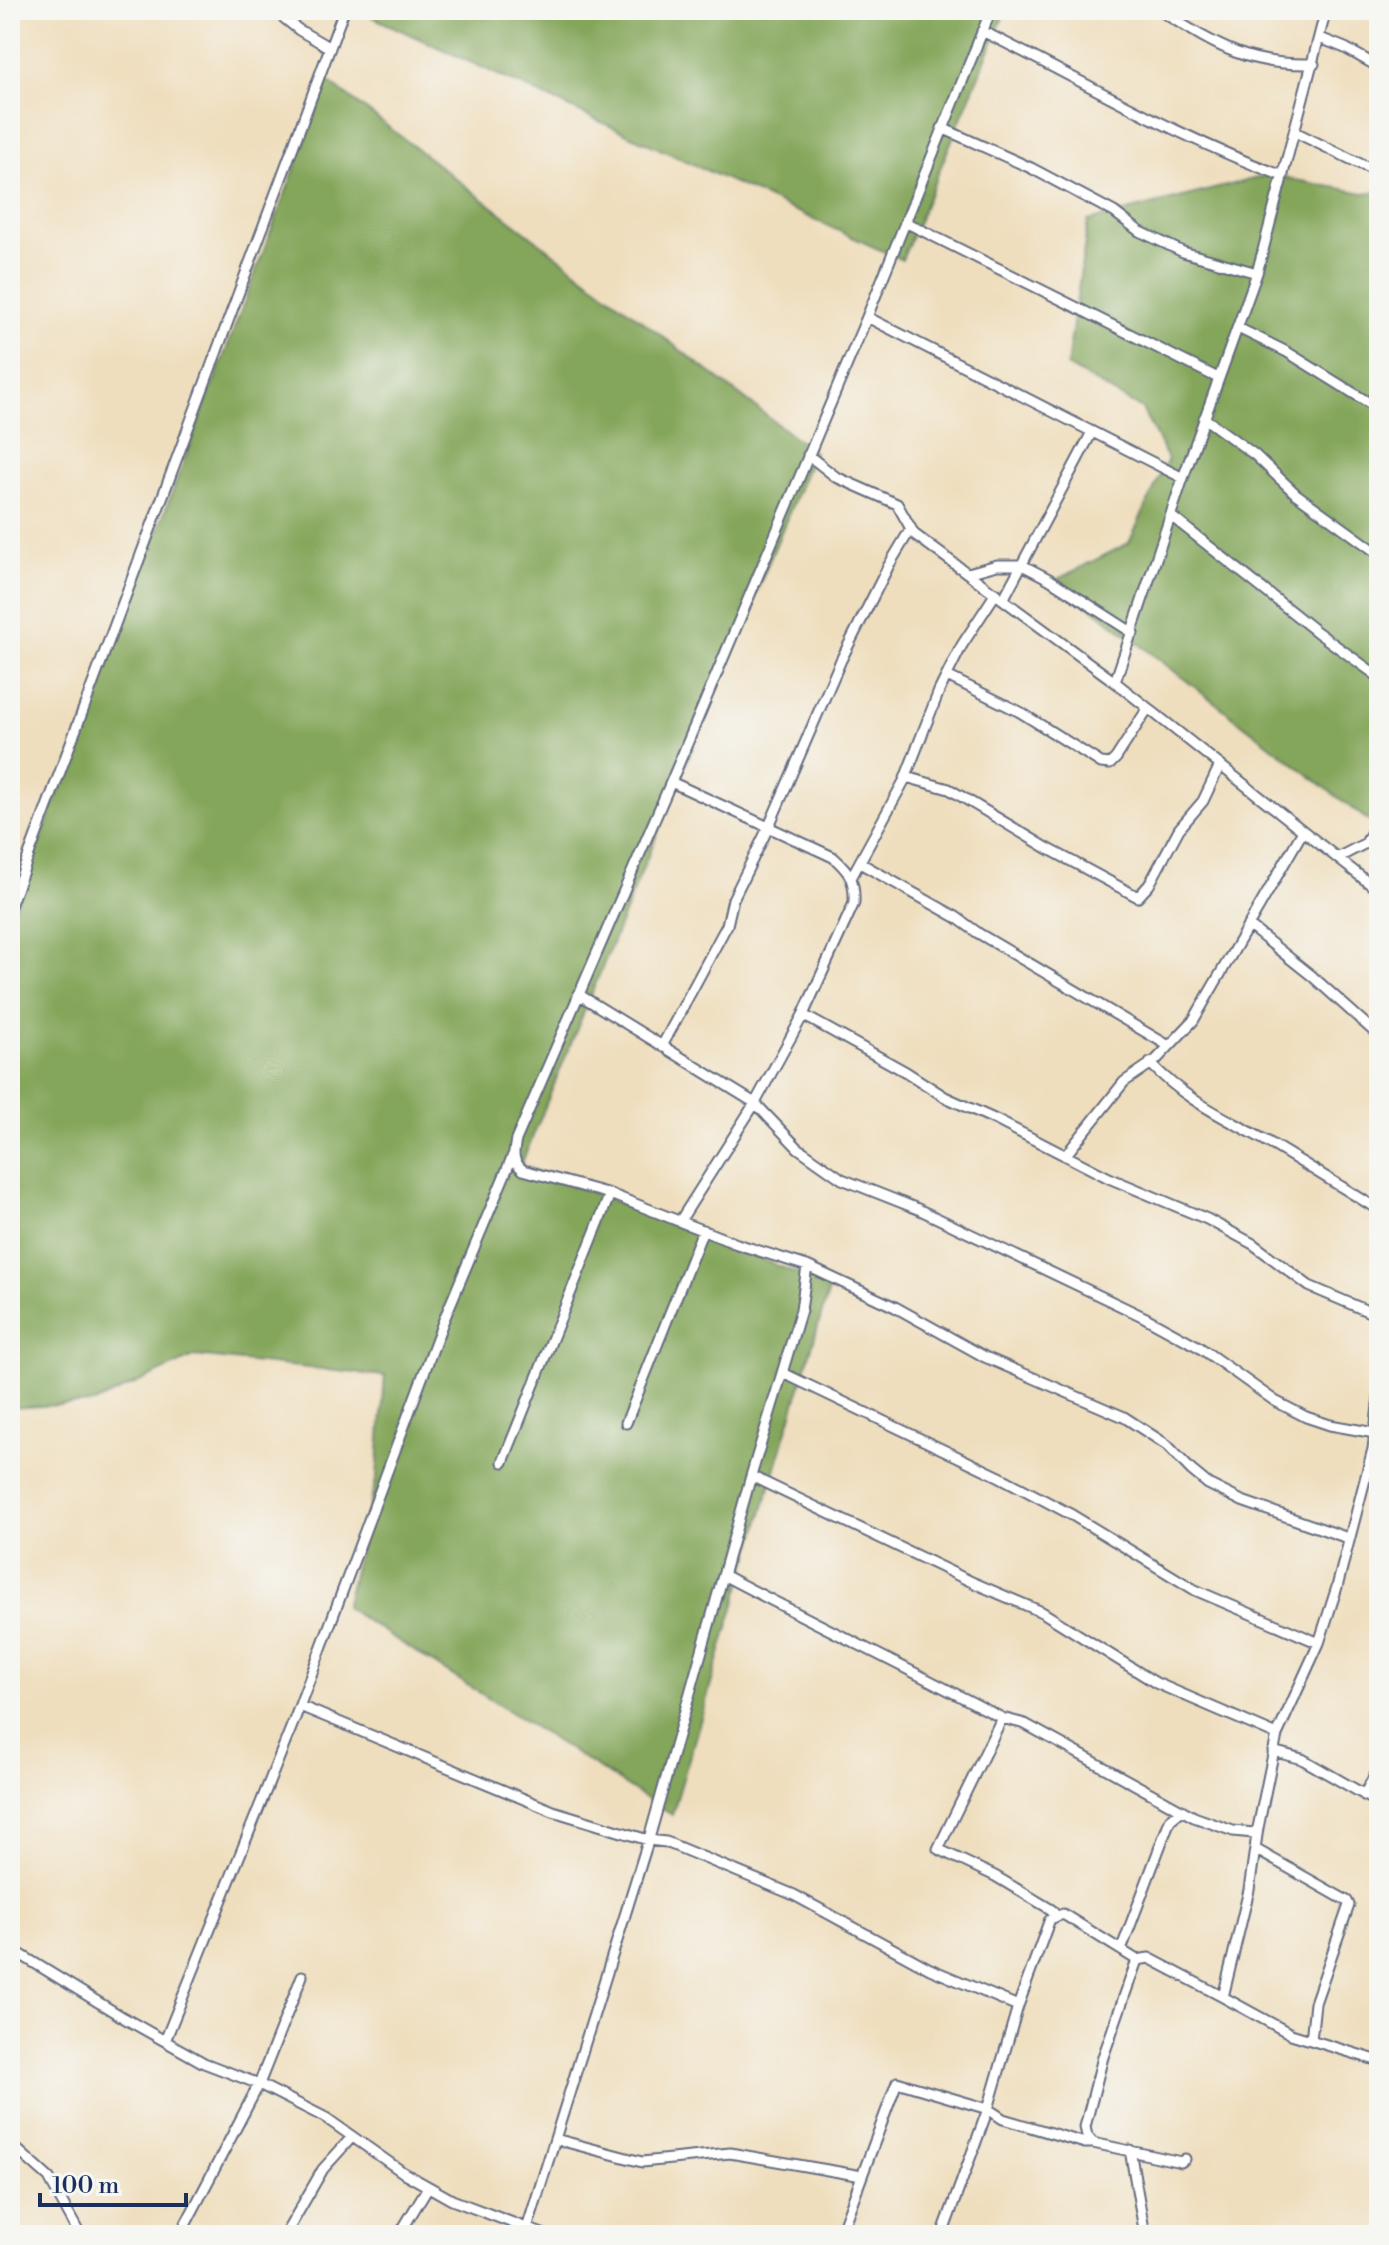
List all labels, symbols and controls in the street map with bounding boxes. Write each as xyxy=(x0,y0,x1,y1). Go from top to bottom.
scale bar xyxy=(40,2157,186,2207)
text: 100 m xyxy=(52,2171,119,2201)

